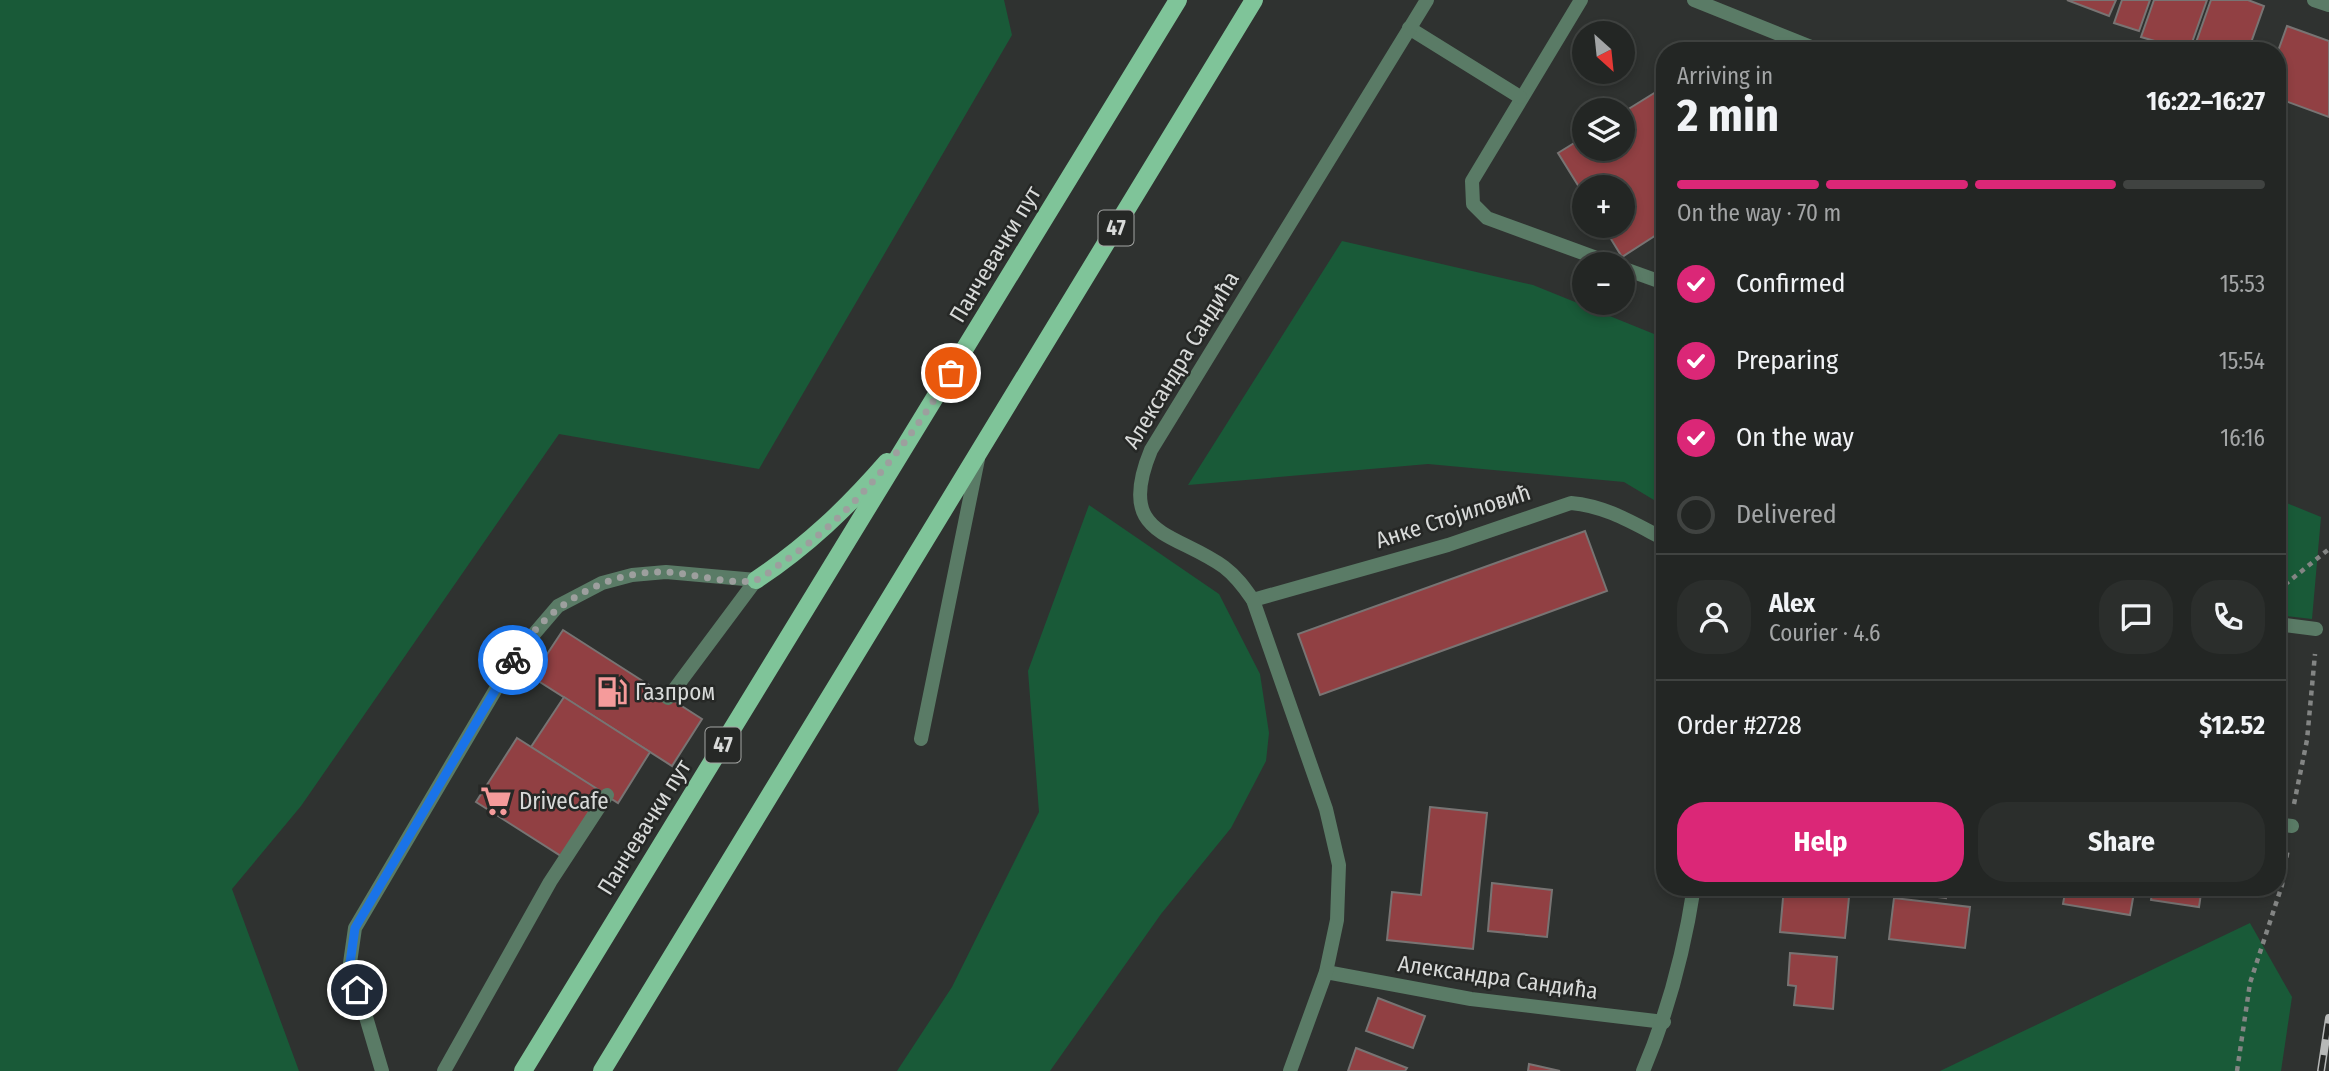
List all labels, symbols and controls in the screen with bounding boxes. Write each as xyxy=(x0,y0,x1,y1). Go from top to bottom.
north arrow xyxy=(1572,21,1634,84)
map controls xyxy=(1572,21,1635,315)
text: Arriving in xyxy=(1677,62,1773,90)
text: 16:22–16:27 xyxy=(2146,86,2265,117)
text: 2 min xyxy=(1677,88,1779,143)
button: layers xyxy=(1572,98,1635,161)
button: + xyxy=(1572,175,1635,238)
street label: Панчевачки пут xyxy=(943,180,1047,327)
text: On the way · 70 m xyxy=(1677,199,1841,227)
road number: 47 xyxy=(1098,210,1134,246)
button: − xyxy=(1572,252,1635,315)
icon: check xyxy=(1677,265,1715,303)
street label: Александра Сандића xyxy=(1117,266,1245,454)
text: Confirmed xyxy=(1736,268,1846,299)
text: 15:53 xyxy=(2220,270,2265,298)
icon: check xyxy=(1677,342,1715,380)
pin xyxy=(921,343,981,403)
text: Preparing xyxy=(1736,345,1838,376)
text: 15:54 xyxy=(2219,347,2265,375)
icon: bag xyxy=(932,354,970,392)
icon: check xyxy=(1677,419,1715,457)
text: On the way xyxy=(1736,422,1854,453)
text: 16:16 xyxy=(2220,424,2265,452)
street label: Анке Стојиловић xyxy=(1372,478,1534,554)
text: Delivered xyxy=(1736,499,1837,530)
button: person xyxy=(1677,580,1751,654)
button: chat xyxy=(2099,580,2173,654)
button: phone xyxy=(2191,580,2265,654)
text: Alex xyxy=(1769,588,1815,619)
text: Courier · 4.6 xyxy=(1769,619,1880,647)
courier xyxy=(478,625,548,695)
icon: bike xyxy=(494,641,532,679)
fuel station icon: Газпром xyxy=(595,675,629,709)
place label: Газпром xyxy=(635,678,715,706)
text: Order #2728 xyxy=(1677,710,1802,741)
text: $12.52 xyxy=(2199,710,2265,741)
road number: 47 xyxy=(706,728,740,762)
street label: Панчевачки пут xyxy=(591,754,697,900)
supermarket icon: DriveCafe xyxy=(479,784,513,818)
place label: DriveCafe xyxy=(519,787,609,815)
button: Help xyxy=(1677,802,1964,882)
button: Share xyxy=(1978,802,2265,882)
street label: Александра Сандића xyxy=(1396,949,1600,1005)
pin xyxy=(327,960,387,1020)
icon: home xyxy=(338,971,376,1009)

